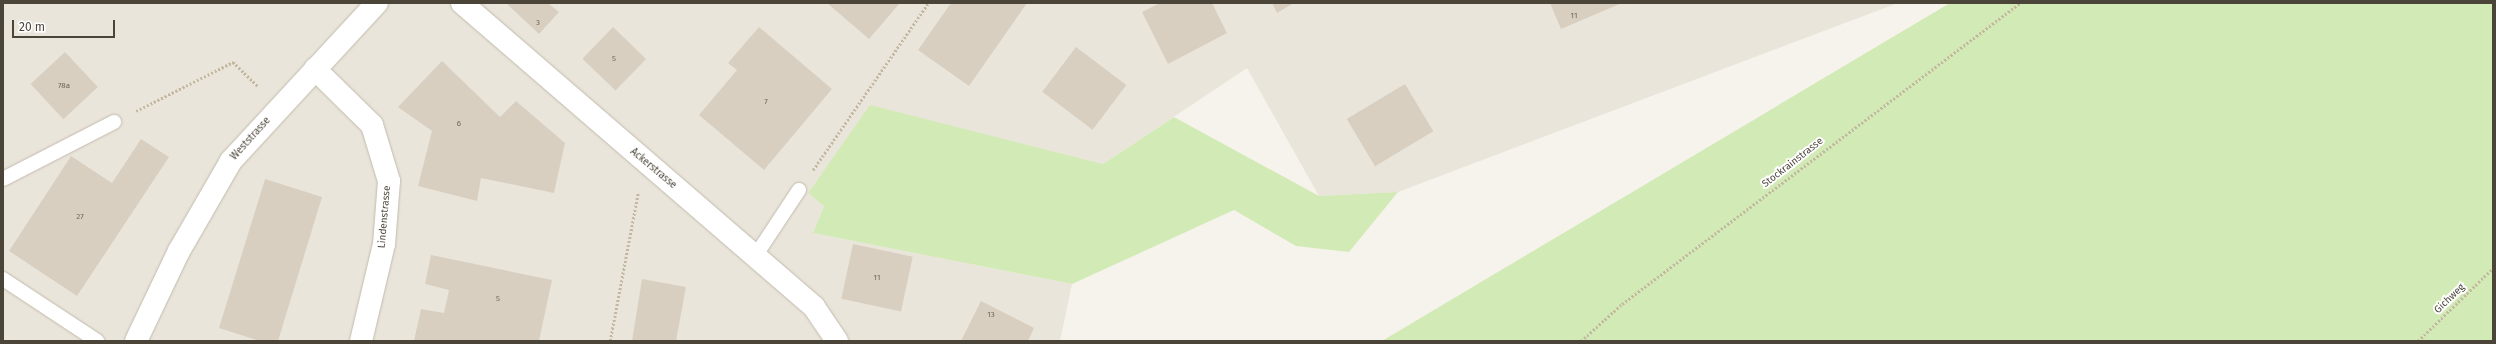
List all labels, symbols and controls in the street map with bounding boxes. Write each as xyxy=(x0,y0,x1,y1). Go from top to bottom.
house number: 11 xyxy=(1571,11,1577,21)
scale bar xyxy=(14,12,117,38)
house number: 3 xyxy=(536,18,540,28)
text: 20 m xyxy=(19,20,45,34)
house number: 5 xyxy=(612,54,616,64)
house number: 78a xyxy=(58,81,70,91)
house number: 7 xyxy=(764,97,768,107)
street label: Weststrasse xyxy=(229,115,273,163)
house number: 6 xyxy=(457,119,461,129)
street label: Stockrainstrasse xyxy=(1760,135,1826,191)
street label: Ackerstrasse xyxy=(627,146,679,192)
street label: Lindenstrasse xyxy=(376,185,394,249)
house number: 27 xyxy=(76,212,84,222)
house number: 11 xyxy=(874,273,880,283)
street label: Gichweg xyxy=(2432,282,2468,316)
house number: 5 xyxy=(496,294,500,304)
house number: 13 xyxy=(987,310,995,320)

